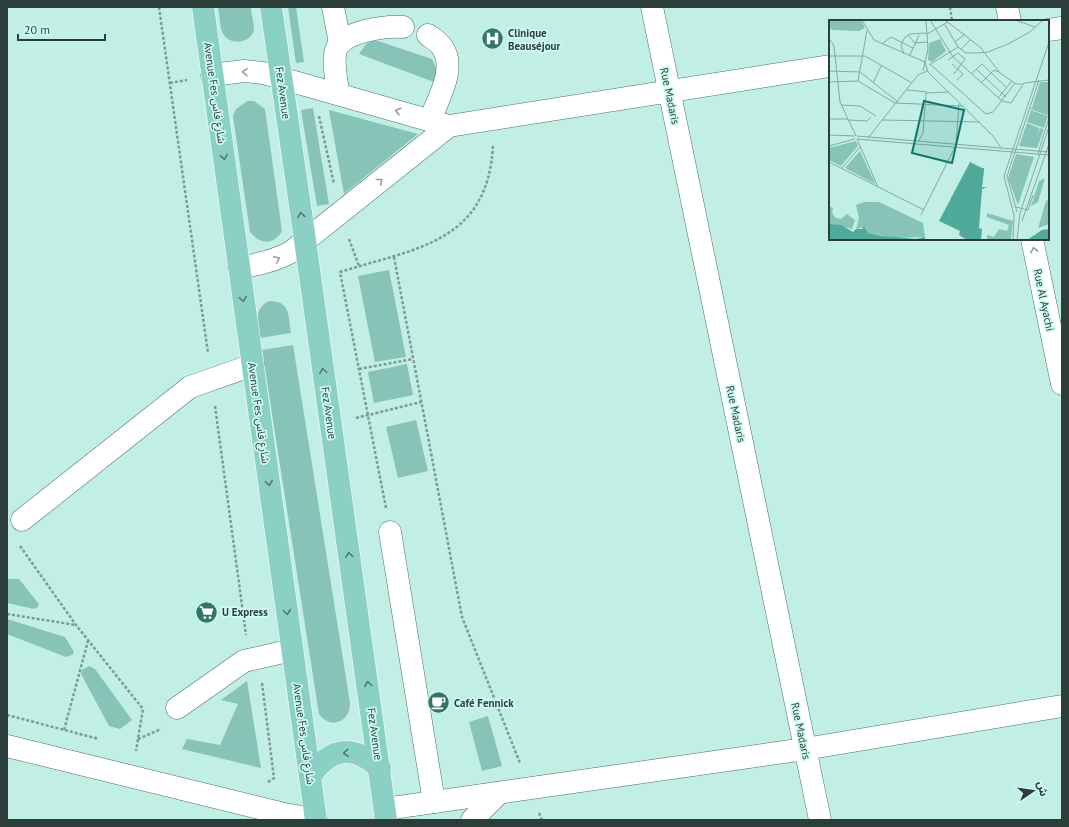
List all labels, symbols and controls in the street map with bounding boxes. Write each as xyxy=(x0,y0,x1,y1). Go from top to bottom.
scale bar xyxy=(18,16,105,42)
inset map xyxy=(829,20,1049,240)
text: 20 m xyxy=(24,22,50,37)
hospital icon: Clinique Beauséjour xyxy=(479,26,505,52)
place label: Clinique Beauséjour xyxy=(508,26,560,53)
street label: Avenue Fes شارع فاس xyxy=(200,42,229,145)
street label: Fez Avenue xyxy=(272,66,294,120)
street label: Rue Madaris xyxy=(657,66,683,126)
one-way arrow xyxy=(242,68,248,76)
one-way arrow xyxy=(395,107,402,116)
one-way arrow xyxy=(219,153,228,160)
one-way arrow xyxy=(376,178,383,185)
one-way arrow xyxy=(297,212,306,218)
one-way arrow xyxy=(1030,247,1038,253)
one-way arrow xyxy=(272,256,280,264)
street label: Rue Al Ayachi xyxy=(1031,268,1057,332)
one-way arrow xyxy=(239,296,248,302)
street label: Avenue Fes شارع فاس xyxy=(244,362,273,465)
one-way arrow xyxy=(319,368,328,374)
street label: Rue Madaris xyxy=(723,384,749,444)
street label: Fez Avenue xyxy=(318,386,340,440)
one-way arrow xyxy=(264,480,273,486)
one-way arrow xyxy=(345,552,354,559)
supermarket icon: U Express xyxy=(194,599,220,625)
place label: U Express xyxy=(222,605,268,619)
one-way arrow xyxy=(282,609,291,615)
one-way arrow xyxy=(364,681,373,687)
street label: Avenue Fes شارع فاس xyxy=(289,683,318,786)
cafe icon: Café Fennick xyxy=(425,690,451,716)
place label: Café Fennick xyxy=(454,696,514,710)
street label: Rue Madaris xyxy=(788,701,814,761)
street label: Fez Avenue xyxy=(364,707,386,761)
one-way arrow xyxy=(343,749,349,758)
north arrow xyxy=(1013,771,1053,811)
text: ش xyxy=(1034,780,1051,798)

